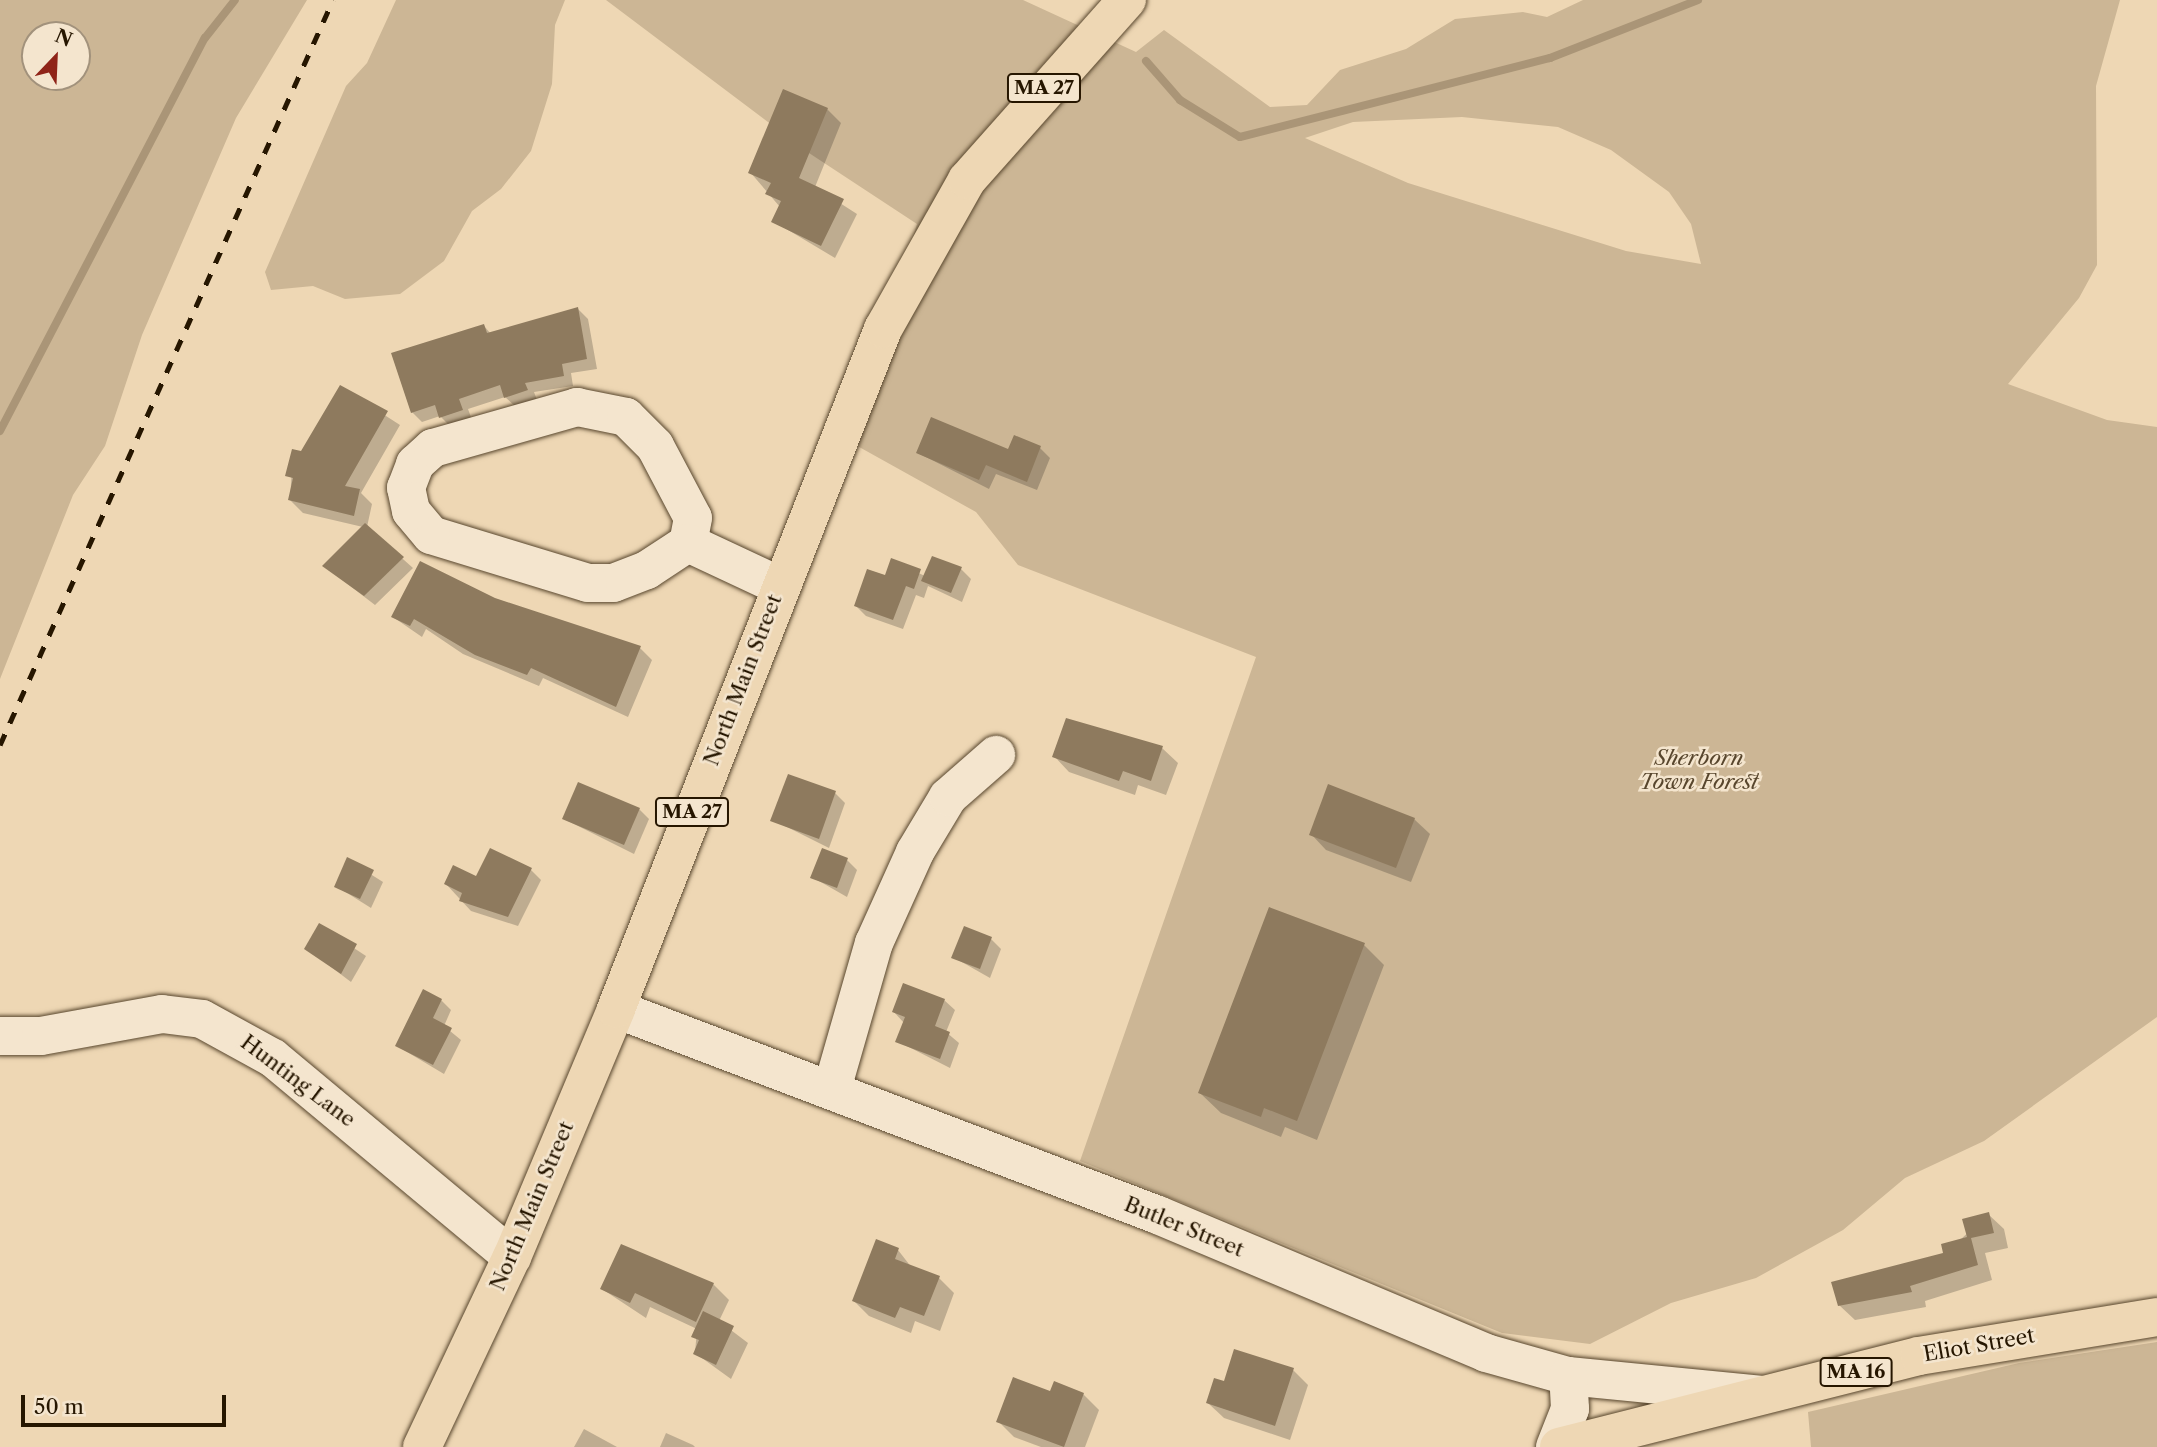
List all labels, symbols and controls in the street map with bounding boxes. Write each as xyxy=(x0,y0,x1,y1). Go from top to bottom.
north arrow xyxy=(21,21,91,91)
text: N xyxy=(52,24,76,52)
road number: MA 27 xyxy=(1006,72,1082,104)
street label: North Main Street xyxy=(699,591,787,769)
park label: Sherborn Town Forest xyxy=(1640,745,1758,795)
road number: MA 27 xyxy=(654,796,730,828)
street label: Hunting Lane xyxy=(236,1030,360,1132)
street label: North Main Street xyxy=(485,1118,579,1294)
street label: Butler Street xyxy=(1120,1192,1248,1262)
street label: Eliot Street xyxy=(1921,1323,2037,1367)
road number: MA 16 xyxy=(1818,1356,1895,1388)
scale bar xyxy=(24,1380,229,1424)
text: 50 m xyxy=(34,1394,84,1419)

